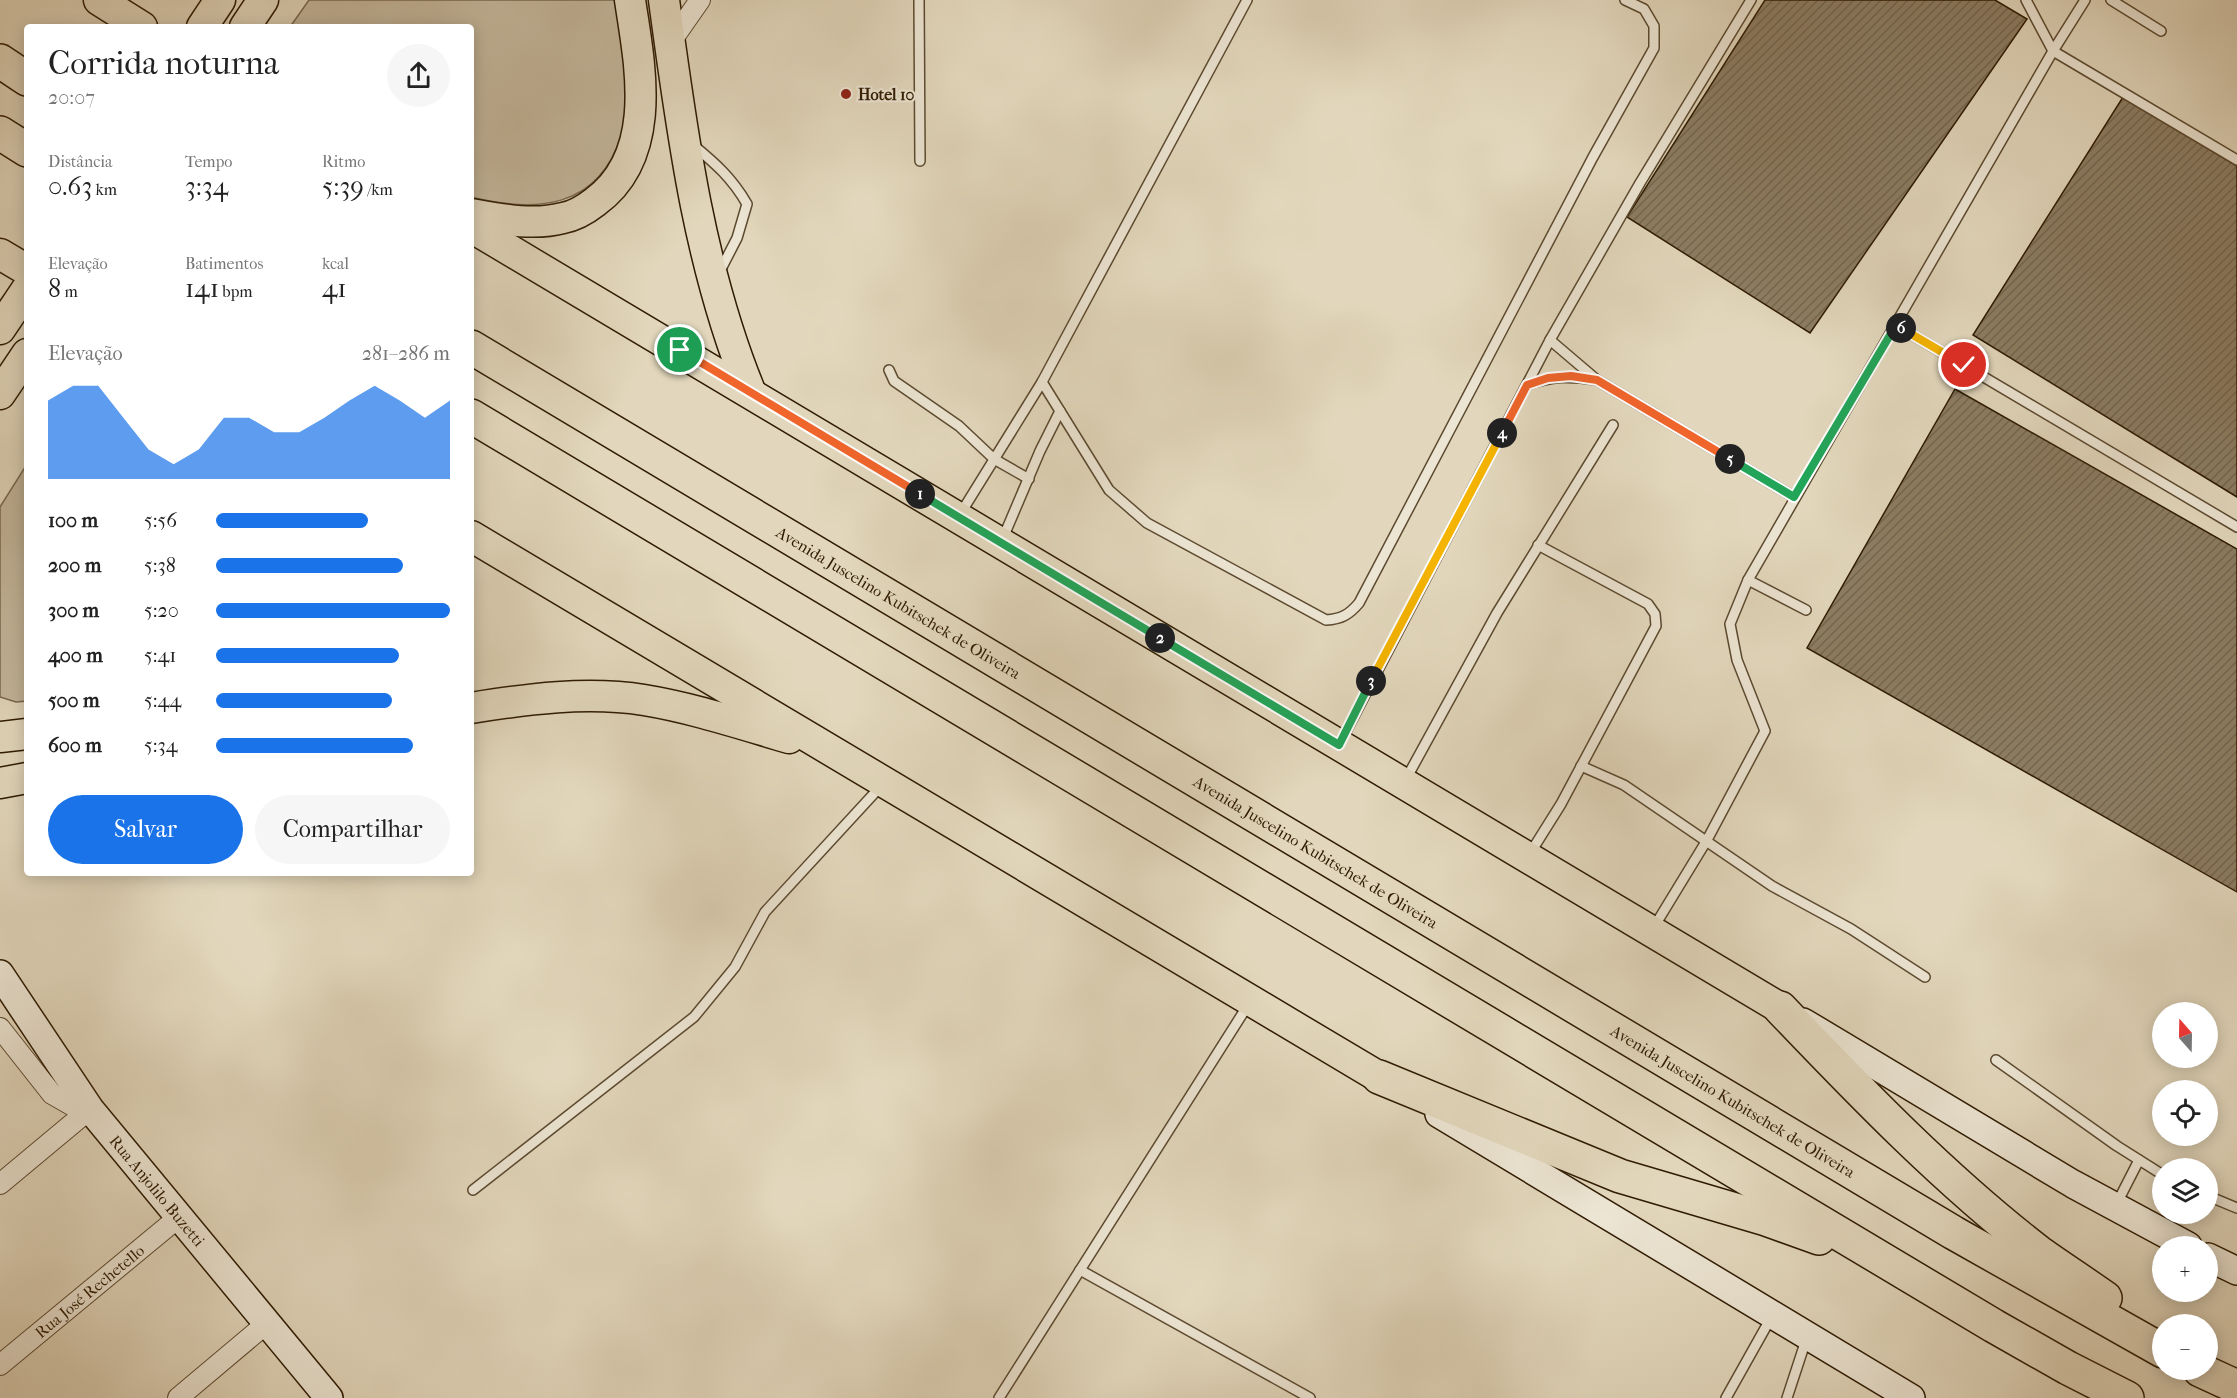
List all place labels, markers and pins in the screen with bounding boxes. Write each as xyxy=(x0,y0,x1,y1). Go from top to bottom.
place label: Hotel 10 xyxy=(858,85,915,104)
marker: Hotel 10 xyxy=(839,87,853,101)
pin: 6 xyxy=(1886,313,1916,343)
pin xyxy=(654,324,705,375)
pin xyxy=(1938,339,1989,390)
pin: 4 xyxy=(1487,418,1517,448)
pin: 5 xyxy=(1715,444,1745,474)
pin: 1 xyxy=(905,479,935,509)
pin: 2 xyxy=(1145,623,1175,653)
pin: 3 xyxy=(1356,666,1386,696)

